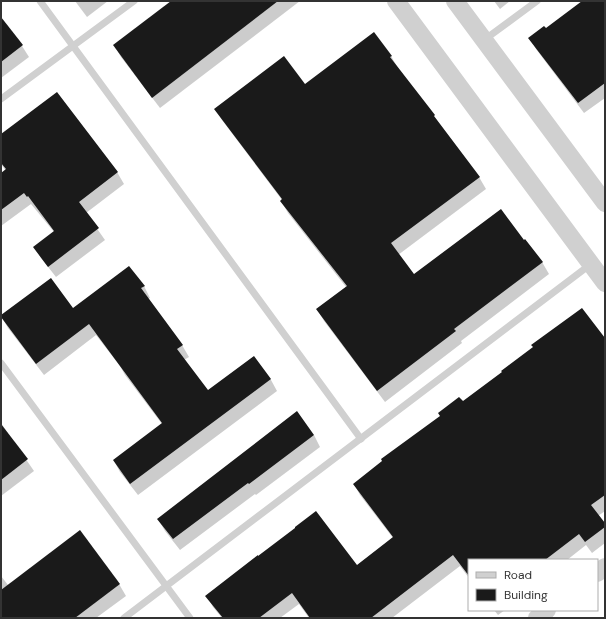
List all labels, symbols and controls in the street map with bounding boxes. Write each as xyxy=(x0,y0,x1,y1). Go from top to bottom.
legend xyxy=(468,559,598,611)
text: Road xyxy=(504,567,532,583)
text: Building xyxy=(504,587,548,603)

